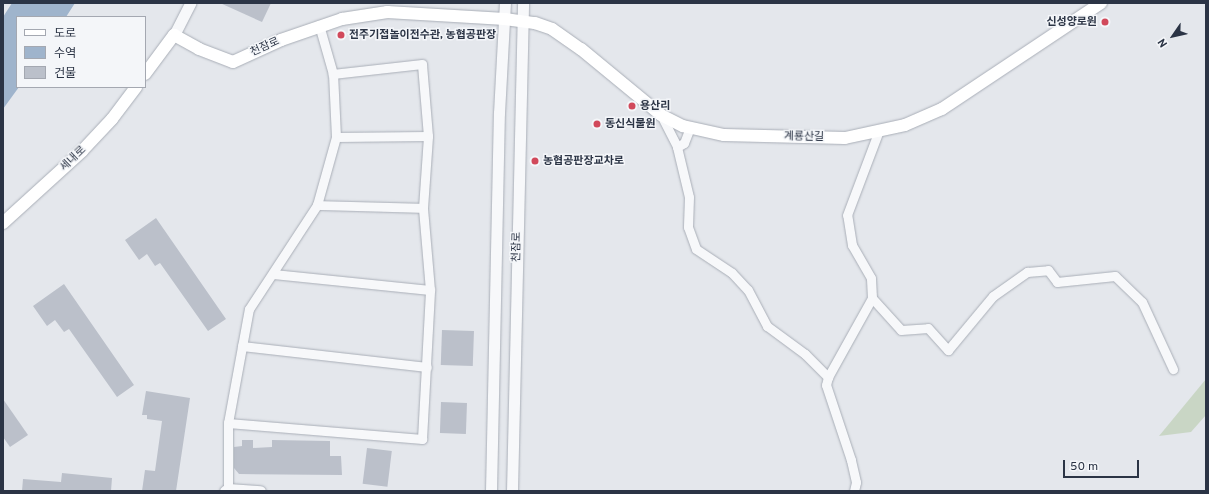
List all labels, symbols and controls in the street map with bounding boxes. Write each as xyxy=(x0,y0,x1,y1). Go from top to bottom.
place label: 신성양로원 xyxy=(1046,15,1097,29)
legend xyxy=(16,16,146,88)
north arrow xyxy=(1153,16,1193,56)
marker: 신성양로원 xyxy=(1100,17,1110,27)
text: 도로 xyxy=(54,26,76,42)
place label: 전주기접놀이전수관, 농협공판장 xyxy=(349,28,496,42)
marker: 전주기접놀이전수관, 농협공판장 xyxy=(336,30,346,40)
street label: 천잠로 xyxy=(248,35,282,59)
text: N xyxy=(1155,36,1171,50)
text: 수역 xyxy=(54,46,76,62)
text: 건물 xyxy=(54,66,76,82)
place label: 용산리 xyxy=(640,99,670,113)
marker: 용산리 xyxy=(627,101,637,111)
place label: 동신식물원 xyxy=(605,117,656,131)
marker: 동신식물원 xyxy=(592,119,602,129)
street label: 계룡산길 xyxy=(784,130,824,144)
street label: 세내로 xyxy=(57,144,89,174)
place label: 농협공판장교차로 xyxy=(543,154,624,168)
marker: 농협공판장교차로 xyxy=(530,156,540,166)
street label: 천잠로 xyxy=(510,232,524,262)
scale bar xyxy=(1065,452,1141,478)
text: 50 m xyxy=(1070,459,1098,475)

